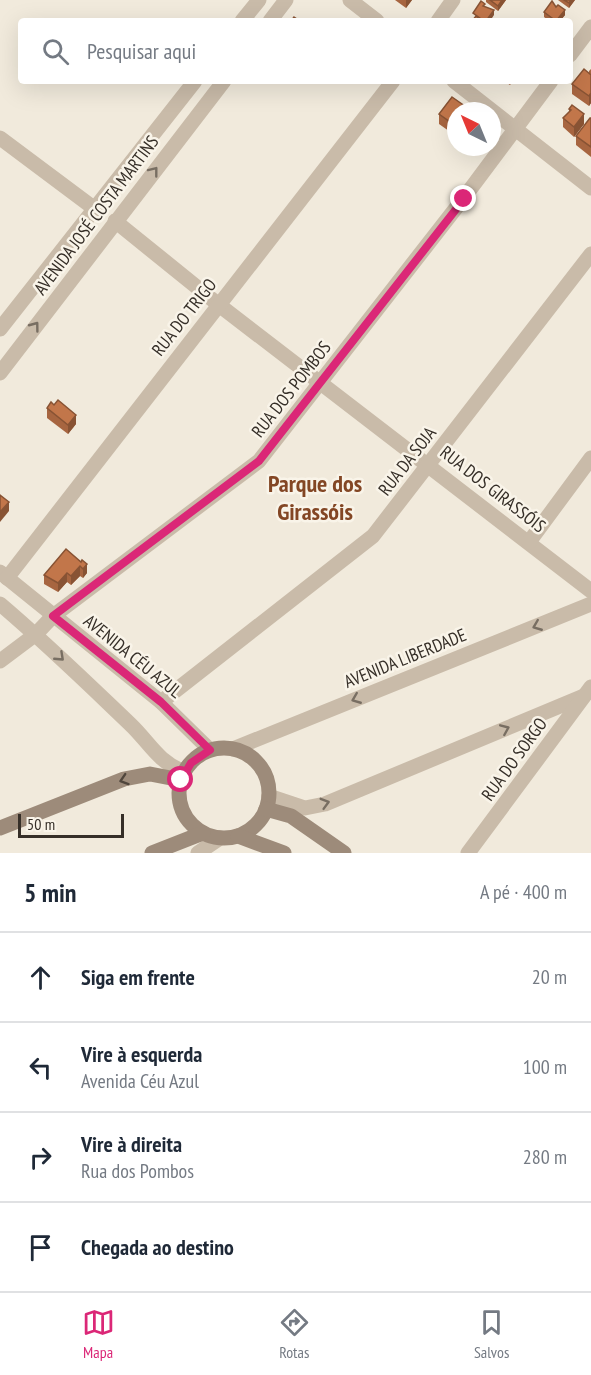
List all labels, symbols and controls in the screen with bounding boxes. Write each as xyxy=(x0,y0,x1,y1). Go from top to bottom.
search box xyxy=(18,18,573,84)
icon: search xyxy=(39,35,72,68)
text: Pesquisar aqui xyxy=(87,37,196,65)
north arrow xyxy=(447,102,501,156)
street label: AVENIDA JOSÉ COSTA MARTINS xyxy=(29,131,164,299)
one-way arrow xyxy=(146,167,157,178)
route end xyxy=(450,185,476,211)
street label: RUA DO TRIGO xyxy=(147,274,221,360)
one-way arrow xyxy=(28,322,39,333)
street label: RUA DOS POMBOS xyxy=(246,336,336,442)
street label: RUA DA SOJA xyxy=(373,422,441,500)
street label: RUA DOS GIRASSÓIS xyxy=(436,441,551,538)
district label: Parque dos Girassóis xyxy=(268,468,362,527)
street label: AVENIDA CÉU AZUL xyxy=(79,609,187,703)
one-way arrow xyxy=(532,619,543,631)
street label: AVENIDA LIBERDADE xyxy=(341,623,469,693)
one-way arrow xyxy=(53,650,63,661)
one-way arrow xyxy=(351,692,362,704)
street label: RUA DO SORGO xyxy=(476,713,552,805)
one-way arrow xyxy=(499,724,510,736)
route start xyxy=(167,766,193,792)
one-way arrow xyxy=(119,773,130,785)
one-way arrow xyxy=(319,798,330,810)
scale bar xyxy=(18,811,124,838)
text: 50 m xyxy=(27,814,55,834)
text: 5 min xyxy=(24,876,77,909)
text: A pé · 400 m xyxy=(480,879,567,905)
icon: ahead xyxy=(24,961,57,994)
text: Siga em frente xyxy=(81,963,195,991)
text: 20 m xyxy=(532,964,567,990)
text: Vire à esquerda xyxy=(81,1040,202,1068)
icon: left xyxy=(24,1051,57,1084)
text: 100 m xyxy=(523,1054,567,1080)
text: Avenida Céu Azul xyxy=(81,1068,199,1094)
text: Vire à direita xyxy=(81,1130,182,1158)
icon: right xyxy=(24,1141,57,1174)
text: 280 m xyxy=(523,1144,567,1170)
text: Rua dos Pombos xyxy=(81,1158,194,1184)
icon: arrive xyxy=(24,1231,57,1264)
text: Chegada ao destino xyxy=(81,1233,234,1261)
tab: Mapa xyxy=(82,1306,115,1362)
tab: Rotas xyxy=(278,1306,311,1362)
tab: Salvos xyxy=(474,1306,509,1362)

